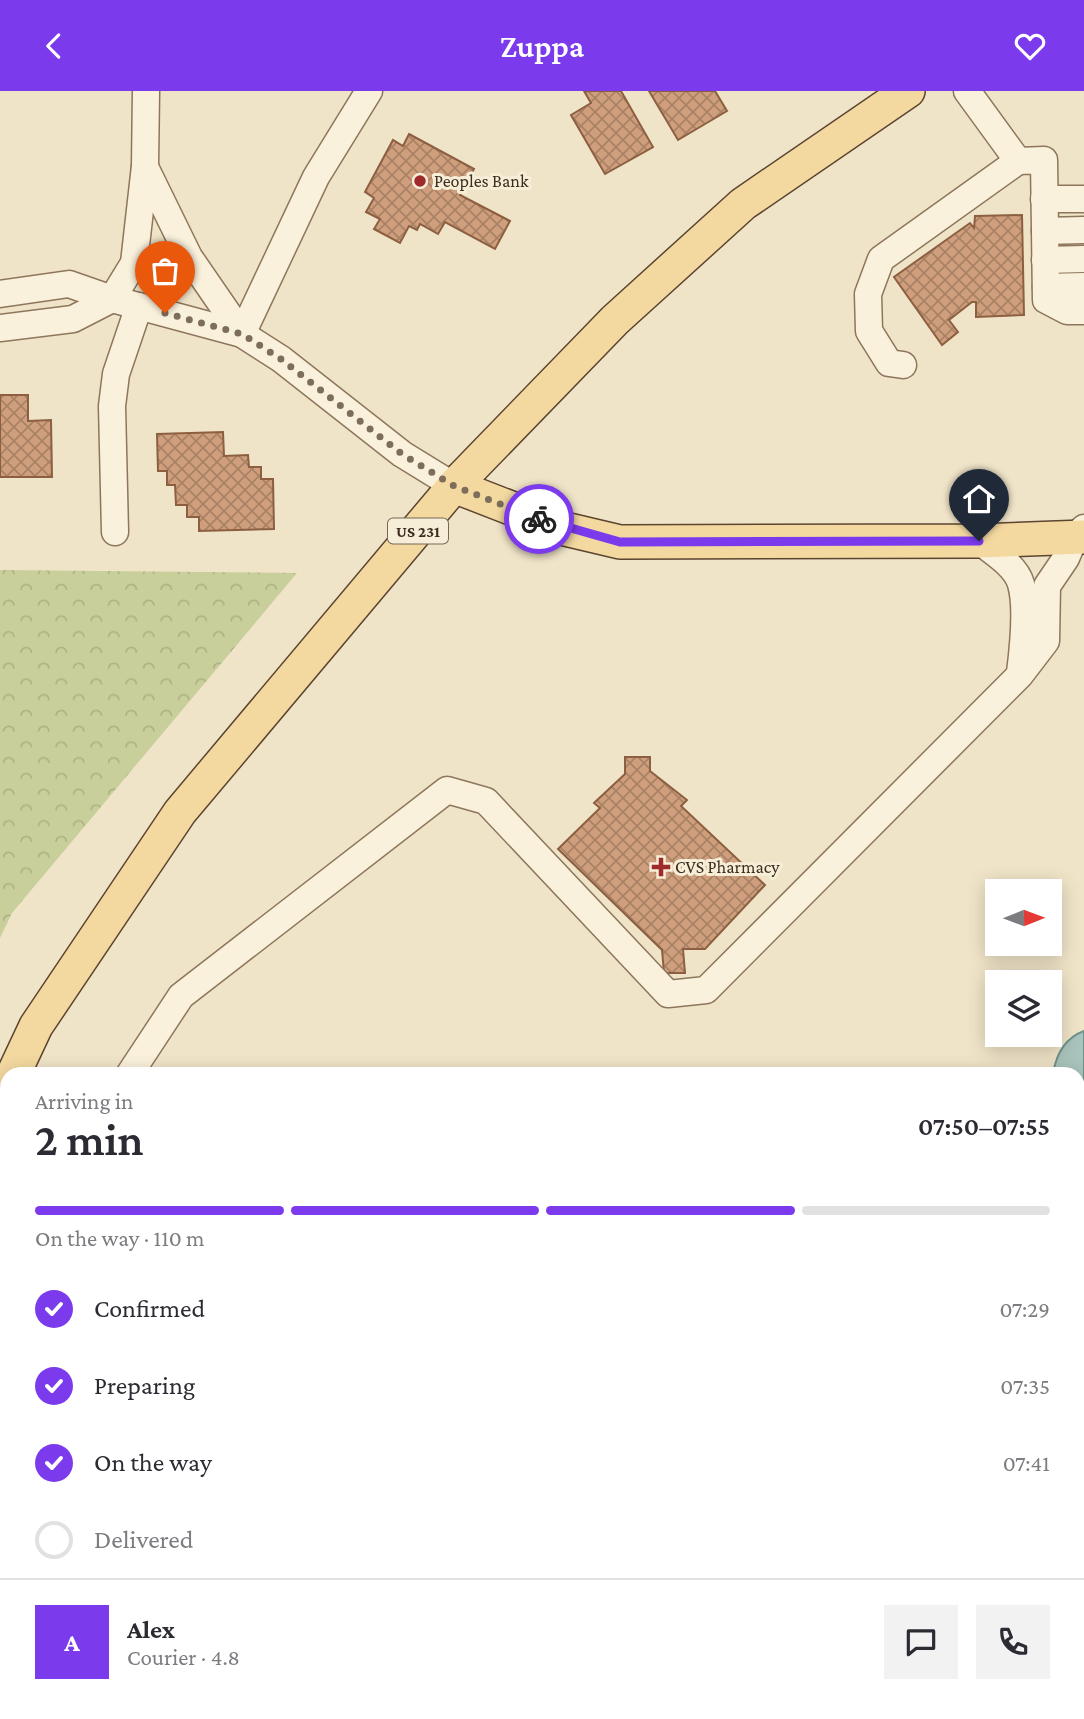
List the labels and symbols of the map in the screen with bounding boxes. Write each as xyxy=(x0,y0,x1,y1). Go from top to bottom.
place label: Peoples Bank xyxy=(434,171,529,191)
marker: Peoples Bank xyxy=(412,173,428,189)
pin xyxy=(135,241,195,313)
pin xyxy=(949,469,1009,541)
courier xyxy=(504,484,574,554)
road number: US 231 xyxy=(388,519,448,543)
place label: CVS Pharmacy xyxy=(675,857,780,877)
marker: CVS Pharmacy xyxy=(653,859,669,875)
north arrow xyxy=(985,879,1062,955)

